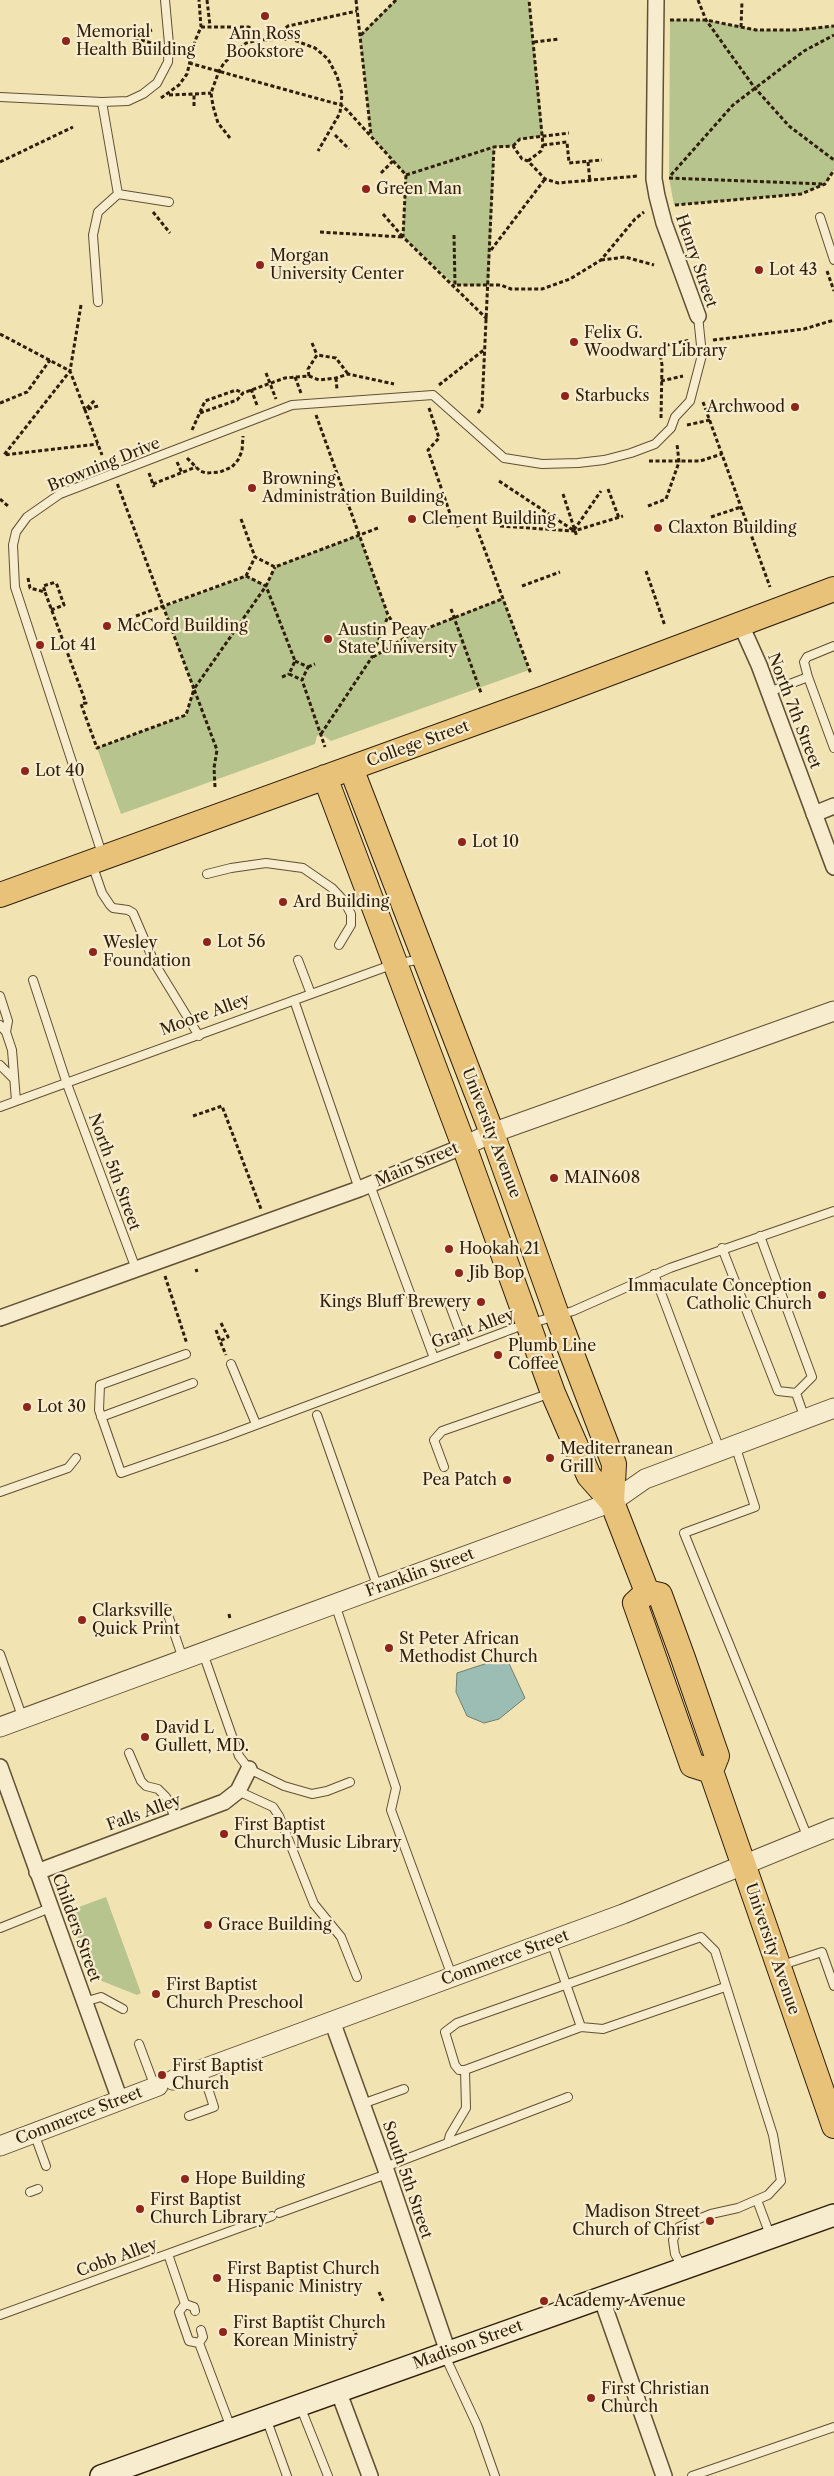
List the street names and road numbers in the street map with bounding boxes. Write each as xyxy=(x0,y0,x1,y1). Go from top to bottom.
street label: Henry Street xyxy=(671,212,721,310)
street label: Browning Drive xyxy=(45,434,163,496)
street label: North 7th Street xyxy=(763,650,825,772)
street label: College Street xyxy=(364,717,472,771)
street label: Moore Alley xyxy=(158,990,252,1040)
street label: University Avenue xyxy=(457,1065,525,1201)
street label: North 5th Street xyxy=(84,1111,144,1233)
street label: Main Street xyxy=(372,1139,462,1191)
street label: Grant Alley xyxy=(429,1305,517,1353)
street label: Franklin Street xyxy=(363,1544,477,1602)
street label: Falls Alley xyxy=(104,1791,184,1835)
street label: Childers Street xyxy=(47,1871,105,1985)
street label: University Avenue xyxy=(740,1881,804,2017)
street label: Commerce Street xyxy=(439,1926,571,1990)
street label: Commerce Street xyxy=(13,2083,145,2149)
street label: South 5th Street xyxy=(378,2119,436,2241)
street label: Cobb Alley xyxy=(74,2235,160,2281)
street label: Madison Street xyxy=(410,2316,526,2374)

